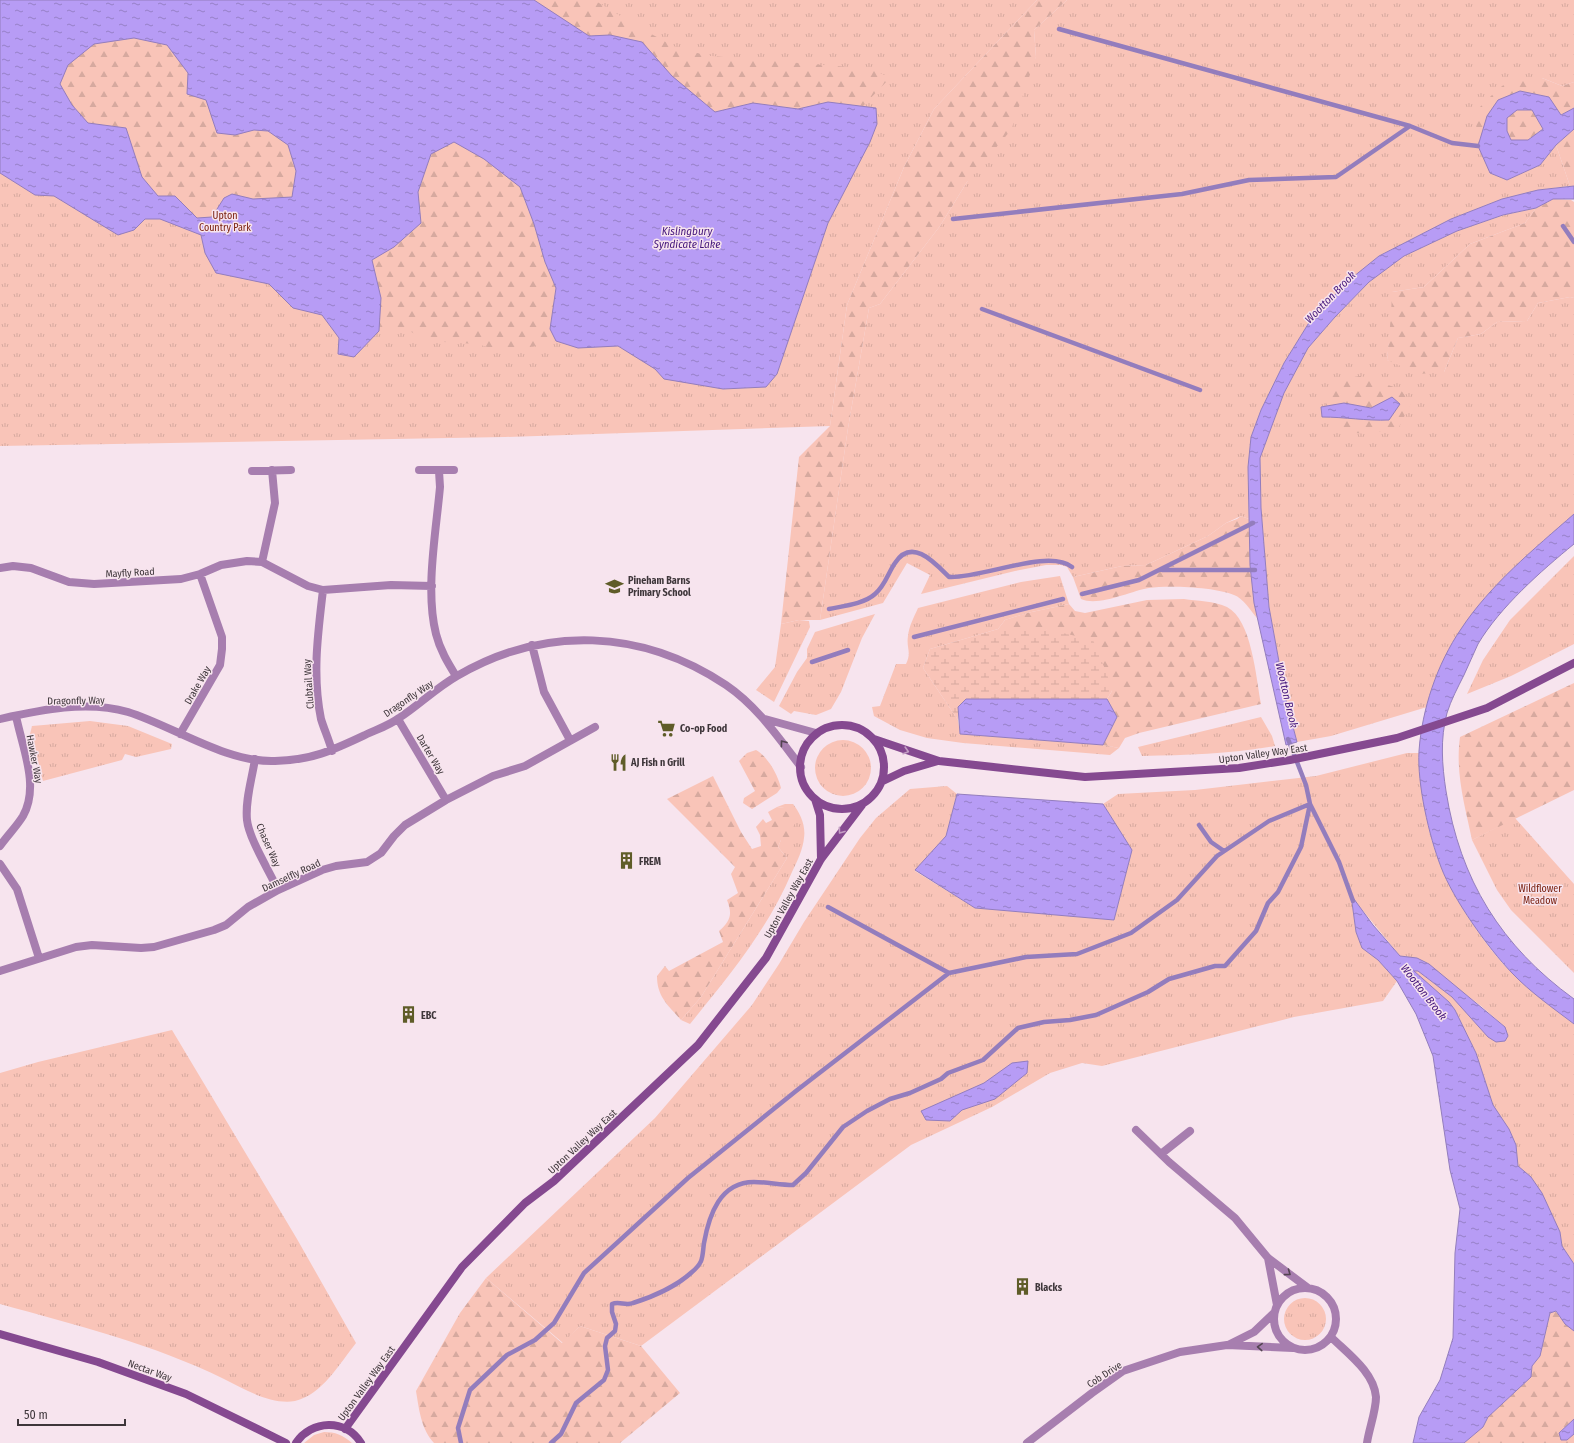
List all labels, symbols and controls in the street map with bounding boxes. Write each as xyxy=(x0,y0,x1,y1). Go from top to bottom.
park label: Upton Country Park xyxy=(199,210,251,234)
water label: Kislingbury Syndicate Lake xyxy=(653,225,720,251)
water label: Wootton Brook xyxy=(1302,268,1359,326)
street label: Mayfly Road xyxy=(105,566,155,580)
place label: Pineham Barns Primary School xyxy=(628,575,691,599)
school or university icon: Pineham Barns Primary School xyxy=(605,576,625,596)
street label: Clubtail Way xyxy=(301,658,317,709)
water label: Wootton Brook xyxy=(1273,661,1301,730)
street label: Drake Way xyxy=(182,664,214,707)
street label: Dragonfly Way xyxy=(381,677,436,720)
street label: Dragonfly Way xyxy=(47,694,105,708)
supermarket icon: Co-op Food xyxy=(657,718,677,738)
place label: Co-op Food xyxy=(680,723,727,735)
street label: Darter Way xyxy=(414,732,447,777)
street label: Hawker Way xyxy=(23,734,45,785)
one-way arrow xyxy=(780,740,787,747)
street label: Upton Valley Way East xyxy=(1218,742,1309,766)
one-way arrow xyxy=(902,746,909,755)
restaurant icon: AJ Fish n Grill xyxy=(608,752,628,772)
place label: AJ Fish n Grill xyxy=(630,757,685,769)
street label: Chaser Way xyxy=(253,822,283,870)
one-way arrow xyxy=(839,827,846,834)
building icon: FREM xyxy=(616,851,636,871)
place label: FREM xyxy=(639,856,661,868)
street label: Upton Valley Way East xyxy=(762,856,816,940)
street label: Damselfly Road xyxy=(260,857,323,895)
park label: Wildflower Meadow xyxy=(1518,883,1562,907)
water label: Wootton Brook xyxy=(1398,962,1450,1023)
building icon: EBC xyxy=(398,1005,418,1025)
place label: EBC xyxy=(421,1010,437,1022)
street label: Upton Valley Way East xyxy=(546,1106,620,1177)
one-way arrow xyxy=(1284,1268,1291,1275)
building icon: Blacks xyxy=(1012,1277,1032,1297)
place label: Blacks xyxy=(1035,1282,1063,1294)
one-way arrow xyxy=(1257,1342,1263,1351)
street label: Upton Valley Way East xyxy=(336,1343,398,1423)
street label: Nectar Way xyxy=(126,1357,174,1385)
street label: Cob Drive xyxy=(1085,1359,1124,1390)
scale bar xyxy=(18,1401,125,1427)
text: 50 m xyxy=(24,1408,48,1422)

